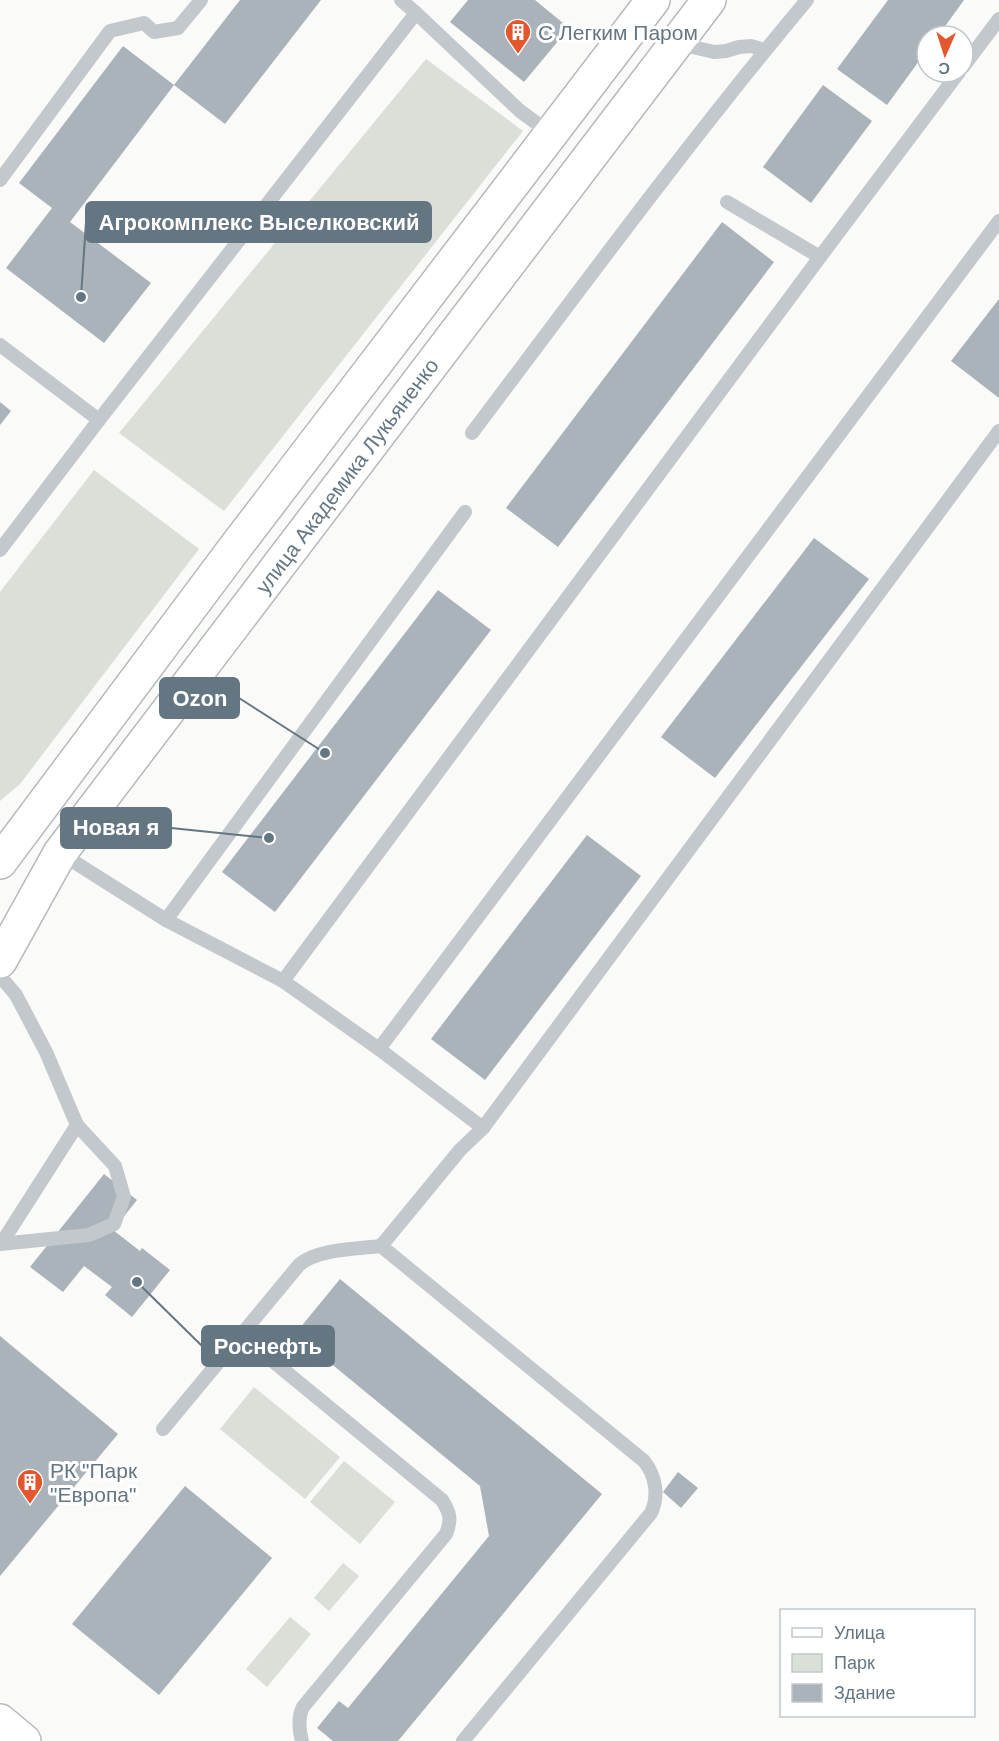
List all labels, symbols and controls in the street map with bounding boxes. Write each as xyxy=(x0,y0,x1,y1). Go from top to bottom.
building icon: С Легким Паром xyxy=(503,17,533,55)
place label: С Легким Паром xyxy=(538,21,698,44)
north arrow xyxy=(915,24,975,84)
text: С xyxy=(938,60,950,77)
callout: Агрокомплекс Выселковский xyxy=(86,202,431,242)
text: Агрокомплекс Выселковский xyxy=(99,210,419,235)
street label: улица Академика Лукьяненко xyxy=(251,354,443,598)
callout: Ozon xyxy=(160,678,239,718)
text: Ozon xyxy=(173,686,228,711)
callout: Новая я xyxy=(61,808,171,848)
text: Новая я xyxy=(73,815,159,840)
callout: Роснефть xyxy=(202,1326,334,1366)
text: Роснефть xyxy=(214,1334,322,1359)
place label: РК "Парк "Европа" xyxy=(50,1459,138,1506)
building icon: РК "Парк "Европа" xyxy=(15,1467,45,1505)
legend xyxy=(780,1609,975,1717)
text: Улица xyxy=(834,1623,886,1643)
text: Парк xyxy=(834,1653,875,1673)
text: Здание xyxy=(834,1683,895,1703)

